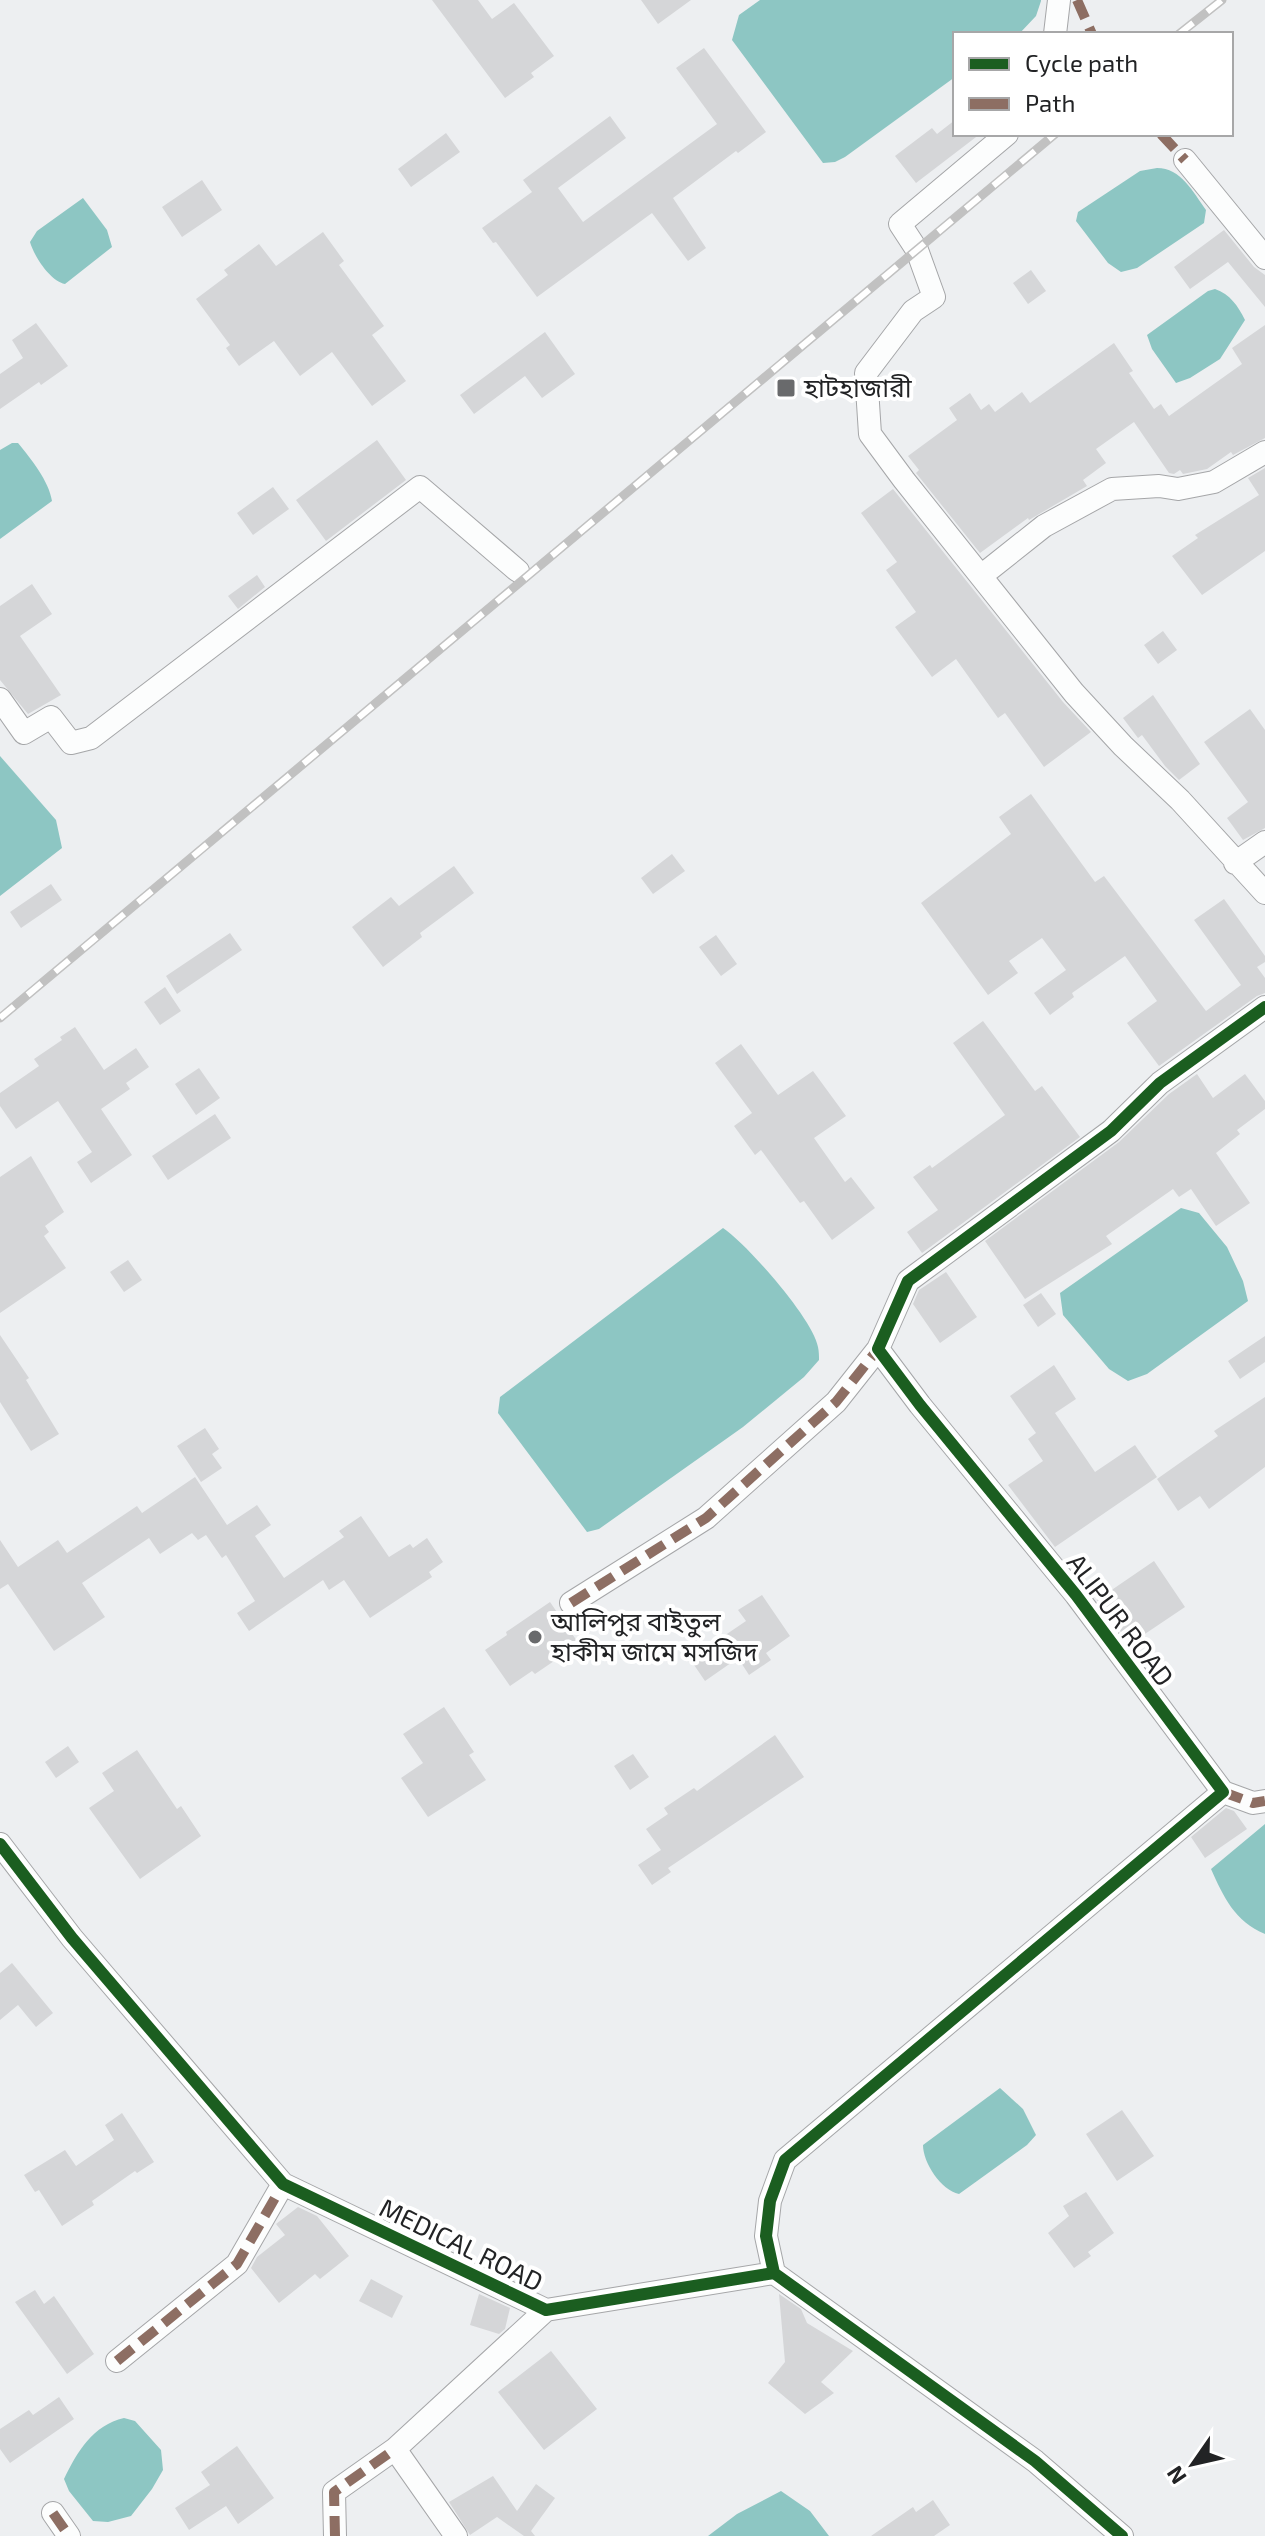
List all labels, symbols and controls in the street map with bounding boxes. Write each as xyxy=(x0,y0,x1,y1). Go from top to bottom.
legend xyxy=(953,32,1233,136)
text: Cycle path xyxy=(1025,48,1138,77)
text: Path xyxy=(1025,88,1075,117)
place label: হাটহাজারী xyxy=(803,371,913,402)
marker: হাটহাজারী xyxy=(775,377,797,399)
street label: ALIPUR ROAD xyxy=(1061,1547,1181,1691)
place label: আলিপুর বাইতুল হাকীম জামে মসজিদ xyxy=(550,1605,758,1666)
marker: আলিপুর বাইতুল হাকীম জামে মসজিদ xyxy=(526,1628,544,1646)
street label: MEDICAL ROAD xyxy=(375,2191,548,2297)
north arrow xyxy=(1153,2424,1233,2504)
text: N xyxy=(1160,2462,1191,2490)

